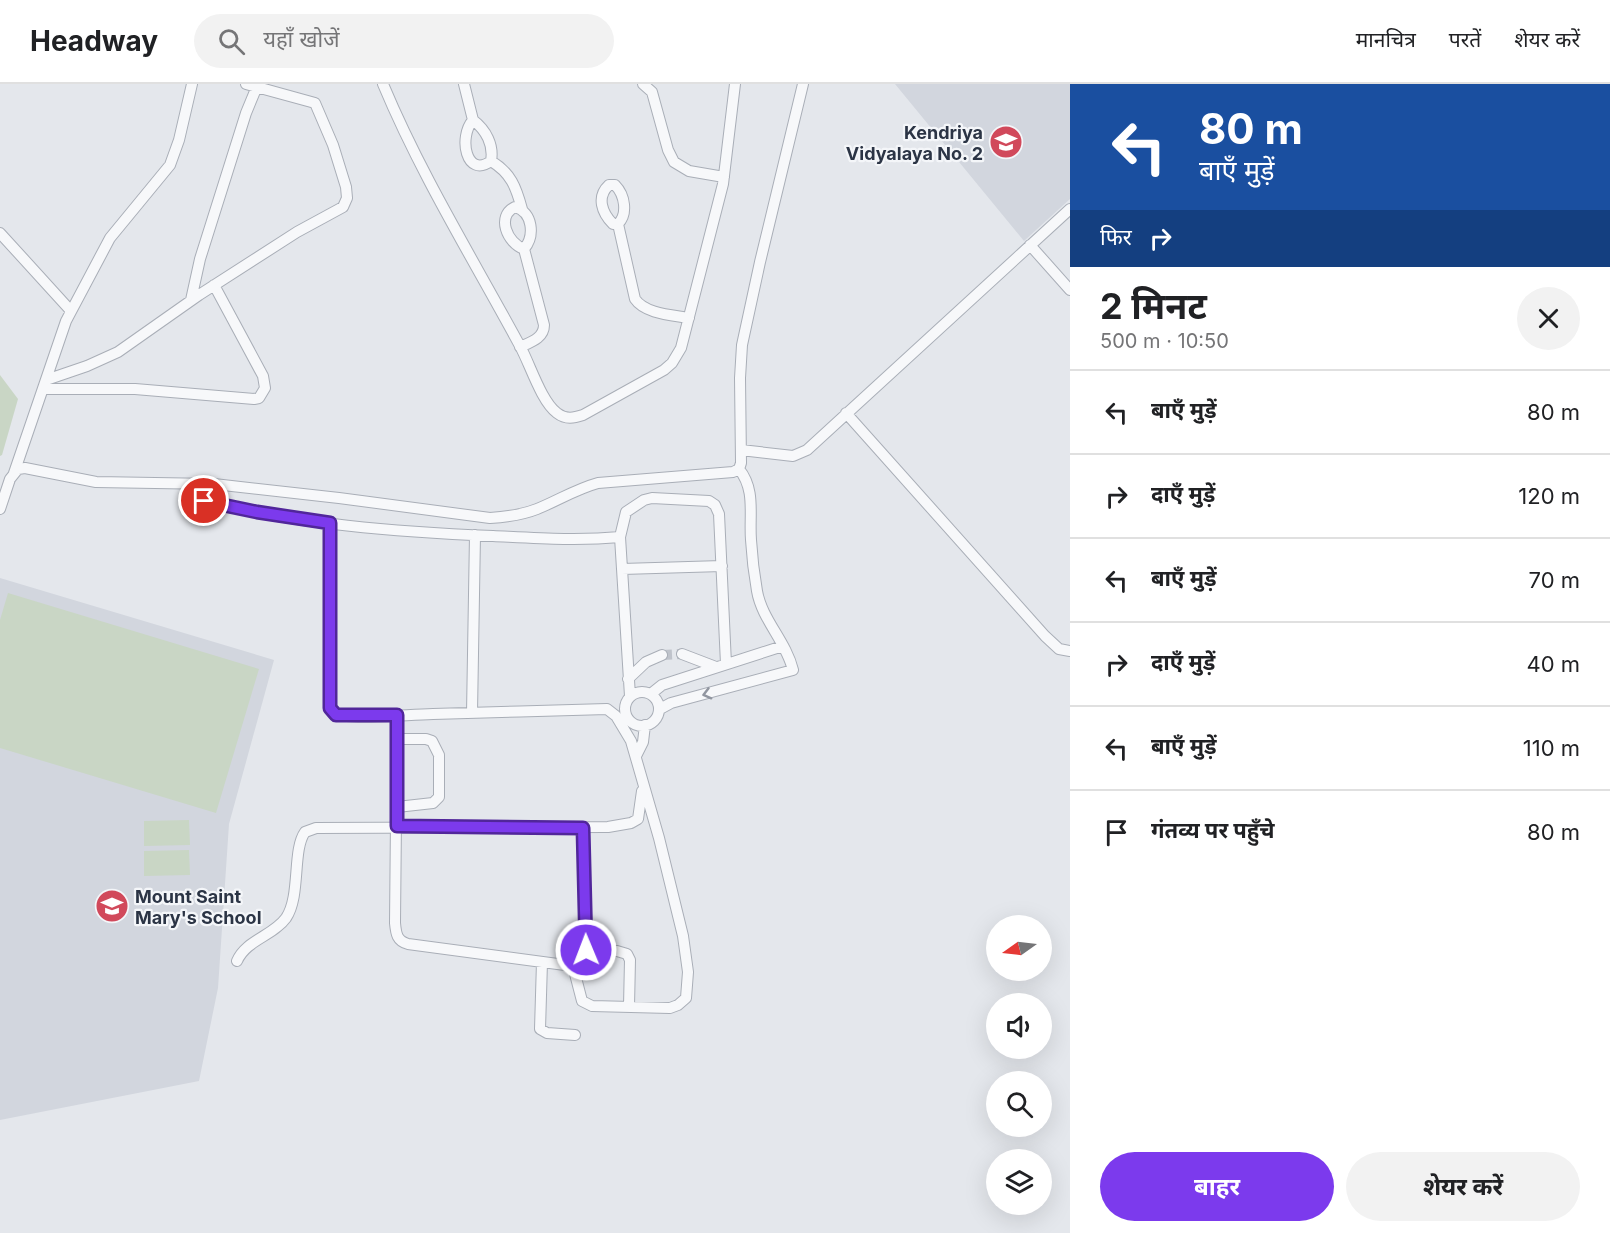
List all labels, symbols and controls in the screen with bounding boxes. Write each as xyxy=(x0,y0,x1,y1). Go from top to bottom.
search box xyxy=(194,14,614,68)
text: Headway xyxy=(30,24,158,58)
icon: search xyxy=(215,25,248,58)
text: यहाँ खोजें xyxy=(263,26,340,52)
text: मानचित्र xyxy=(1356,27,1416,52)
text: परतें xyxy=(1449,27,1481,52)
text: शेयर करें xyxy=(1514,27,1580,52)
text: 80 m xyxy=(1199,103,1303,154)
icon: left xyxy=(1100,108,1178,186)
place label: Kendriya Vidyalaya No. 2 xyxy=(846,122,983,164)
school or university icon: Kendriya Vidyalaya No. 2 xyxy=(988,124,1024,160)
text: बाएँ मुड़ें xyxy=(1199,154,1275,187)
icon: right xyxy=(1144,222,1177,255)
text: फिर xyxy=(1100,224,1132,250)
text: 2 मिनट xyxy=(1100,284,1207,328)
button: close xyxy=(1517,287,1580,350)
text: 500 m · 10:50 xyxy=(1100,329,1229,353)
icon: left xyxy=(1100,396,1133,429)
text: बाएँ मुड़ें xyxy=(1151,397,1217,423)
text: 80 m xyxy=(1527,399,1580,425)
pin xyxy=(178,475,229,526)
icon: right xyxy=(1100,480,1133,513)
text: दाएँ मुड़ें xyxy=(1151,481,1215,507)
text: 120 m xyxy=(1518,483,1580,509)
icon: arrive xyxy=(187,484,220,517)
icon: left xyxy=(1100,564,1133,597)
text: बाएँ मुड़ें xyxy=(1151,565,1217,591)
text: 70 m xyxy=(1529,567,1580,593)
icon: right xyxy=(1100,648,1133,681)
text: दाएँ मुड़ें xyxy=(1151,649,1215,675)
text: 40 m xyxy=(1526,651,1580,677)
one-way arrow xyxy=(702,686,712,699)
icon: left xyxy=(1100,732,1133,765)
text: बाएँ मुड़ें xyxy=(1151,733,1217,759)
text: 110 m xyxy=(1523,735,1580,761)
icon: arrive xyxy=(1100,816,1133,849)
text: गंतव्य पर पहुँचे xyxy=(1151,817,1275,843)
text: 80 m xyxy=(1527,819,1580,845)
place label: Mount Saint Mary's School xyxy=(135,886,262,928)
school or university icon: Mount Saint Mary's School xyxy=(94,888,130,924)
north arrow xyxy=(986,915,1052,981)
map controls xyxy=(986,915,1052,1215)
position arrow xyxy=(554,918,618,982)
button: sound xyxy=(986,993,1052,1059)
button: search xyxy=(986,1071,1052,1137)
button: layers xyxy=(986,1149,1052,1215)
button: बाहर xyxy=(1100,1152,1334,1221)
button: शेयर करें xyxy=(1346,1152,1580,1221)

